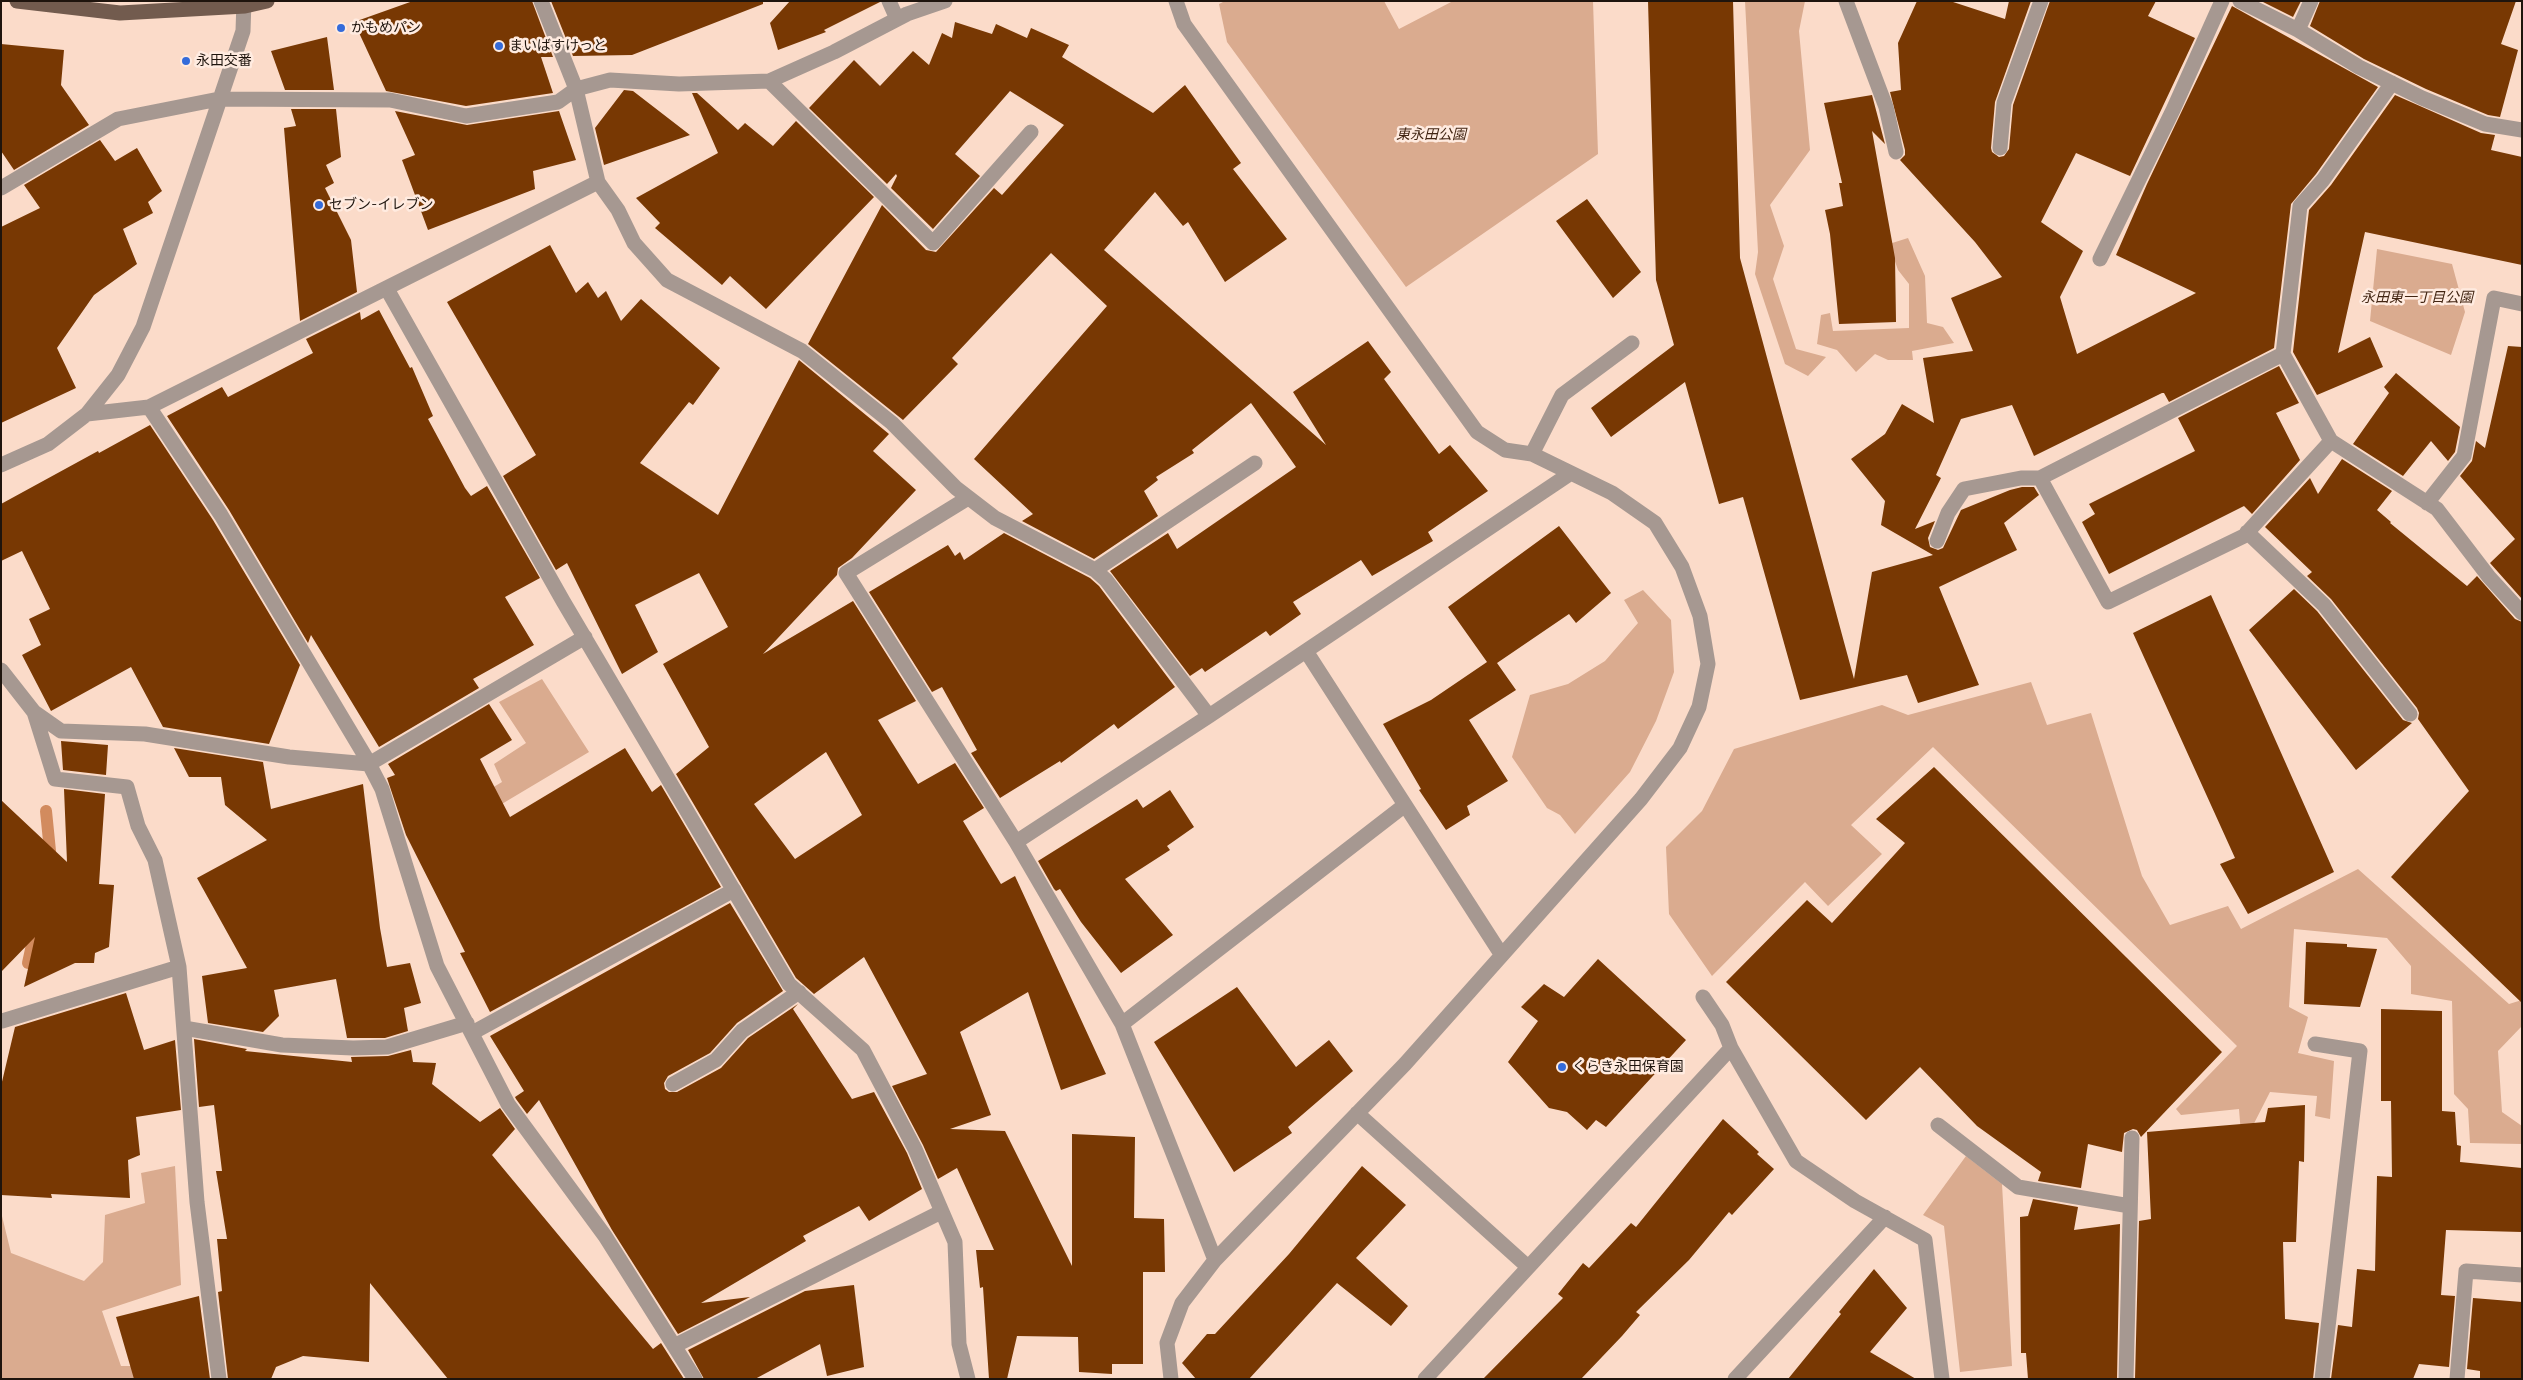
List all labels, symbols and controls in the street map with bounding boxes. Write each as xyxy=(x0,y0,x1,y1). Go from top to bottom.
place label: かもめパン xyxy=(351,20,421,36)
marker: かもめパン xyxy=(335,22,347,34)
place label: まいばすけっと xyxy=(509,38,607,54)
marker: まいばすけっと xyxy=(493,40,505,52)
place label: 永田交番 xyxy=(196,53,252,69)
marker: 永田交番 xyxy=(180,55,192,67)
park label: 東永田公園 xyxy=(1396,127,1466,143)
place label: セブン-イレブン xyxy=(329,197,433,213)
marker: セブン-イレブン xyxy=(313,199,325,211)
park label: 永田東一丁目公園 xyxy=(2361,290,2473,306)
place label: くらき永田保育園 xyxy=(1572,1059,1684,1075)
marker: くらき永田保育園 xyxy=(1556,1061,1568,1073)

